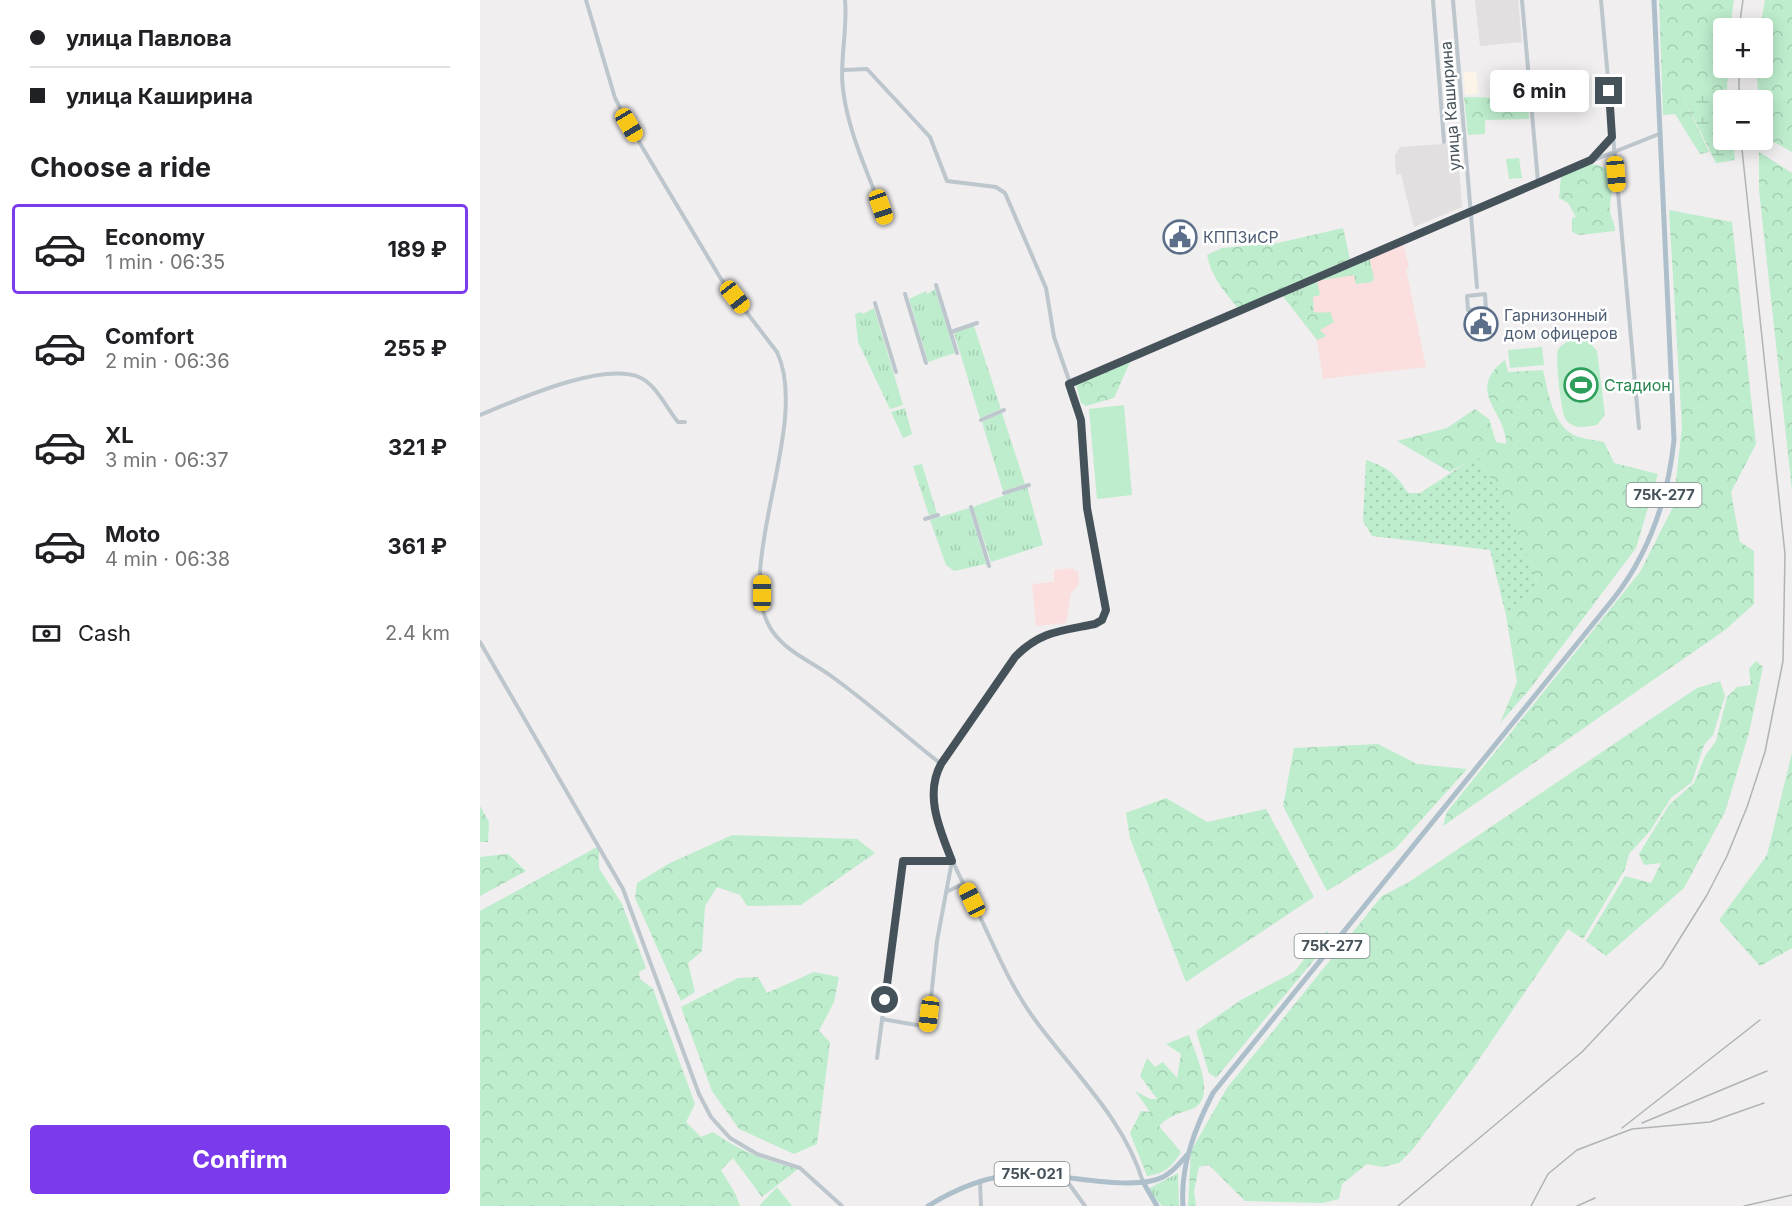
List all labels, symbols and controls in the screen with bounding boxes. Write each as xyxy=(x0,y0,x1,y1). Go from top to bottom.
map controls xyxy=(1713,18,1773,150)
button: + xyxy=(1713,18,1773,78)
text: улица Павлова xyxy=(66,25,232,51)
street label: улица Каширина xyxy=(1435,40,1465,172)
callout: 6 min xyxy=(1489,70,1588,112)
route end xyxy=(1595,77,1622,104)
text: 6 min xyxy=(1513,79,1566,103)
text: улица Каширина xyxy=(66,83,253,109)
button: − xyxy=(1713,90,1773,150)
car xyxy=(612,105,646,145)
text: Choose a ride xyxy=(30,151,211,184)
car xyxy=(1605,155,1627,193)
car xyxy=(867,187,895,227)
public building icon: КППЗиСР xyxy=(1162,219,1198,255)
icon: car xyxy=(33,222,87,276)
text: Economy xyxy=(105,224,205,250)
place label: КППЗиСР xyxy=(1203,227,1279,247)
text: 189 ₽ xyxy=(387,236,447,262)
text: 1 min · 06:35 xyxy=(105,250,225,274)
car xyxy=(717,277,753,317)
place label: Гарнизонный дом офицеров xyxy=(1504,305,1618,343)
public building icon: Гарнизонный дом офицеров xyxy=(1463,306,1499,342)
icon: car xyxy=(33,321,87,375)
text: Comfort xyxy=(105,323,194,349)
text: 255 ₽ xyxy=(383,335,447,361)
text: 2 min · 06:36 xyxy=(105,349,230,373)
sports icon: Стадион xyxy=(1563,367,1599,403)
place label: Стадион xyxy=(1604,375,1671,395)
icon: car xyxy=(33,420,87,474)
text: XL xyxy=(105,422,134,448)
text: 321 ₽ xyxy=(388,434,447,460)
text: 3 min · 06:37 xyxy=(105,448,229,472)
road number: 75К-277 xyxy=(1626,483,1702,507)
icon: car xyxy=(33,519,87,573)
text: Moto xyxy=(105,521,160,547)
text: 361 ₽ xyxy=(387,533,447,559)
text: 4 min · 06:38 xyxy=(105,547,230,571)
car xyxy=(753,575,771,611)
icon: cash xyxy=(30,617,63,650)
text: Cash xyxy=(78,620,131,646)
text: 2.4 km xyxy=(385,621,450,645)
car xyxy=(956,880,988,920)
road number: 75К-277 xyxy=(1294,934,1370,958)
route start xyxy=(871,986,898,1013)
car xyxy=(918,995,940,1033)
button: Confirm xyxy=(30,1125,450,1194)
road number: 75К-021 xyxy=(994,1162,1070,1186)

